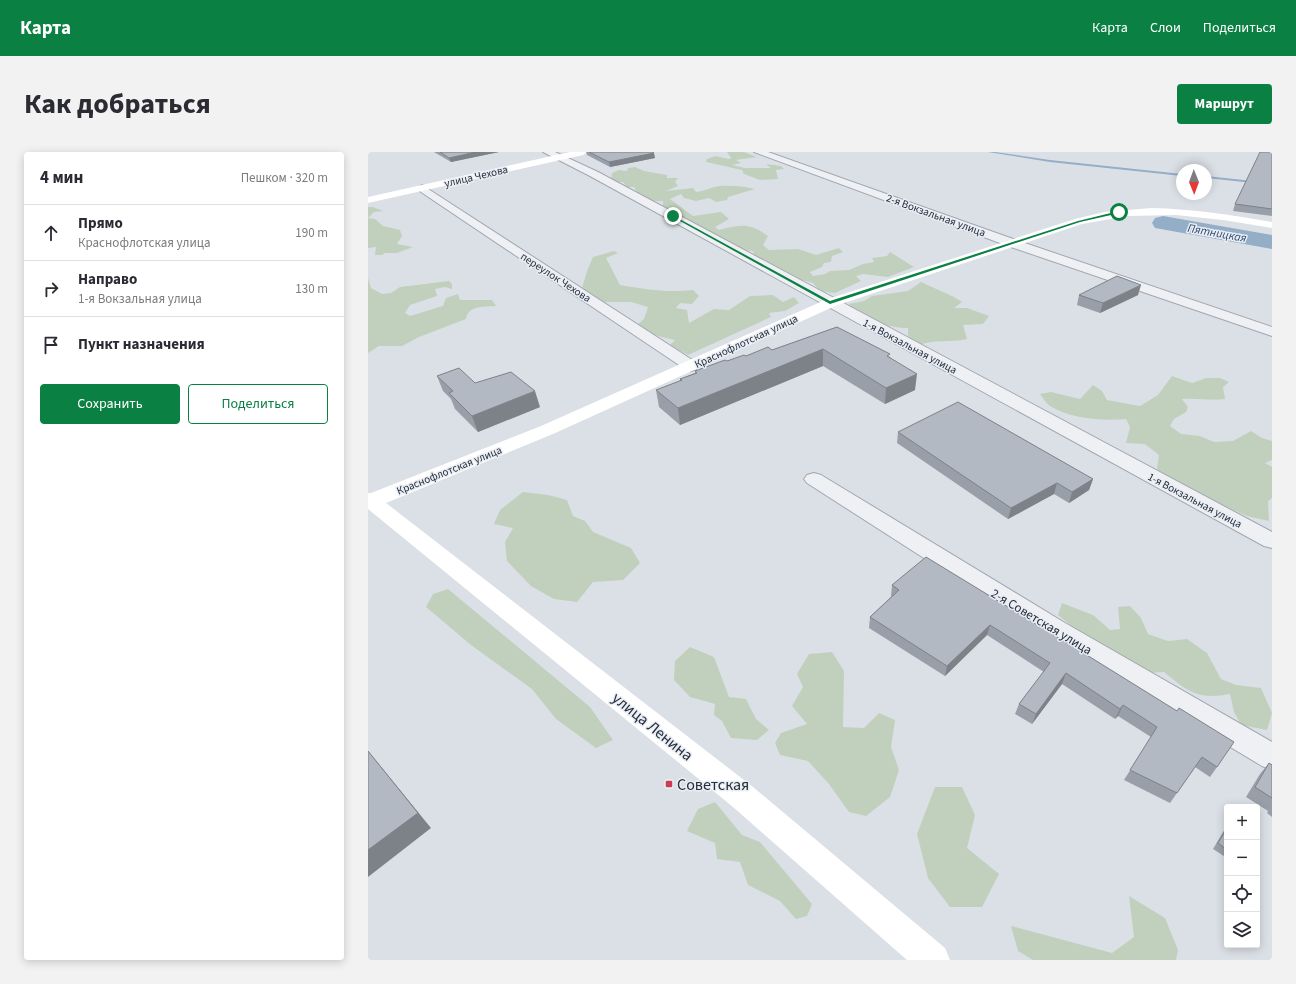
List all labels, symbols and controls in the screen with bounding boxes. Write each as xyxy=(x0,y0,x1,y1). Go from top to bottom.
text: Карта xyxy=(20,15,71,42)
text: Карта xyxy=(1092,18,1128,38)
text: Слои xyxy=(1150,18,1181,38)
text: Поделиться xyxy=(1203,18,1276,38)
text: Как добраться xyxy=(24,84,211,124)
button: Маршрут xyxy=(1177,84,1272,124)
street label: улица Чехова xyxy=(443,162,509,191)
north arrow xyxy=(1176,164,1212,200)
text: 4 мин xyxy=(40,166,83,190)
text: Пешком · 320 m xyxy=(241,169,328,187)
street label: 2-я Вокзальная улица xyxy=(884,191,988,240)
route start xyxy=(1110,203,1128,221)
route end xyxy=(664,207,682,225)
text: Прямо xyxy=(78,213,123,234)
water label: Пятницкая xyxy=(1186,220,1248,247)
icon: ahead xyxy=(40,222,62,244)
text: 190 m xyxy=(295,224,328,242)
text: Краснофлотская улица xyxy=(78,234,211,252)
street label: переулок Чехова xyxy=(517,249,594,306)
text: Направо xyxy=(78,269,137,290)
icon: right xyxy=(40,278,62,300)
text: 130 m xyxy=(295,280,328,298)
text: 1-я Вокзальная улица xyxy=(78,290,202,308)
street label: Краснофлотская улица xyxy=(692,311,800,372)
street label: 1-я Вокзальная улица xyxy=(860,315,960,378)
icon: arrive xyxy=(40,334,62,356)
text: Пункт назначения xyxy=(78,334,205,355)
button: Сохранить xyxy=(40,384,180,424)
button: Поделиться xyxy=(188,384,328,424)
street label: Краснофлотская улица xyxy=(394,442,504,498)
street label: 1-я Вокзальная улица xyxy=(1145,469,1245,532)
street label: 2-я Советская улица xyxy=(988,585,1095,659)
street label: улица Ленина xyxy=(607,687,697,766)
place label: Советская xyxy=(677,774,749,796)
marker: Советская xyxy=(664,779,674,789)
map controls xyxy=(1224,804,1260,948)
button: + xyxy=(1224,804,1260,840)
button: − xyxy=(1224,840,1260,876)
button: locate xyxy=(1224,876,1260,912)
button: layers xyxy=(1224,912,1260,948)

